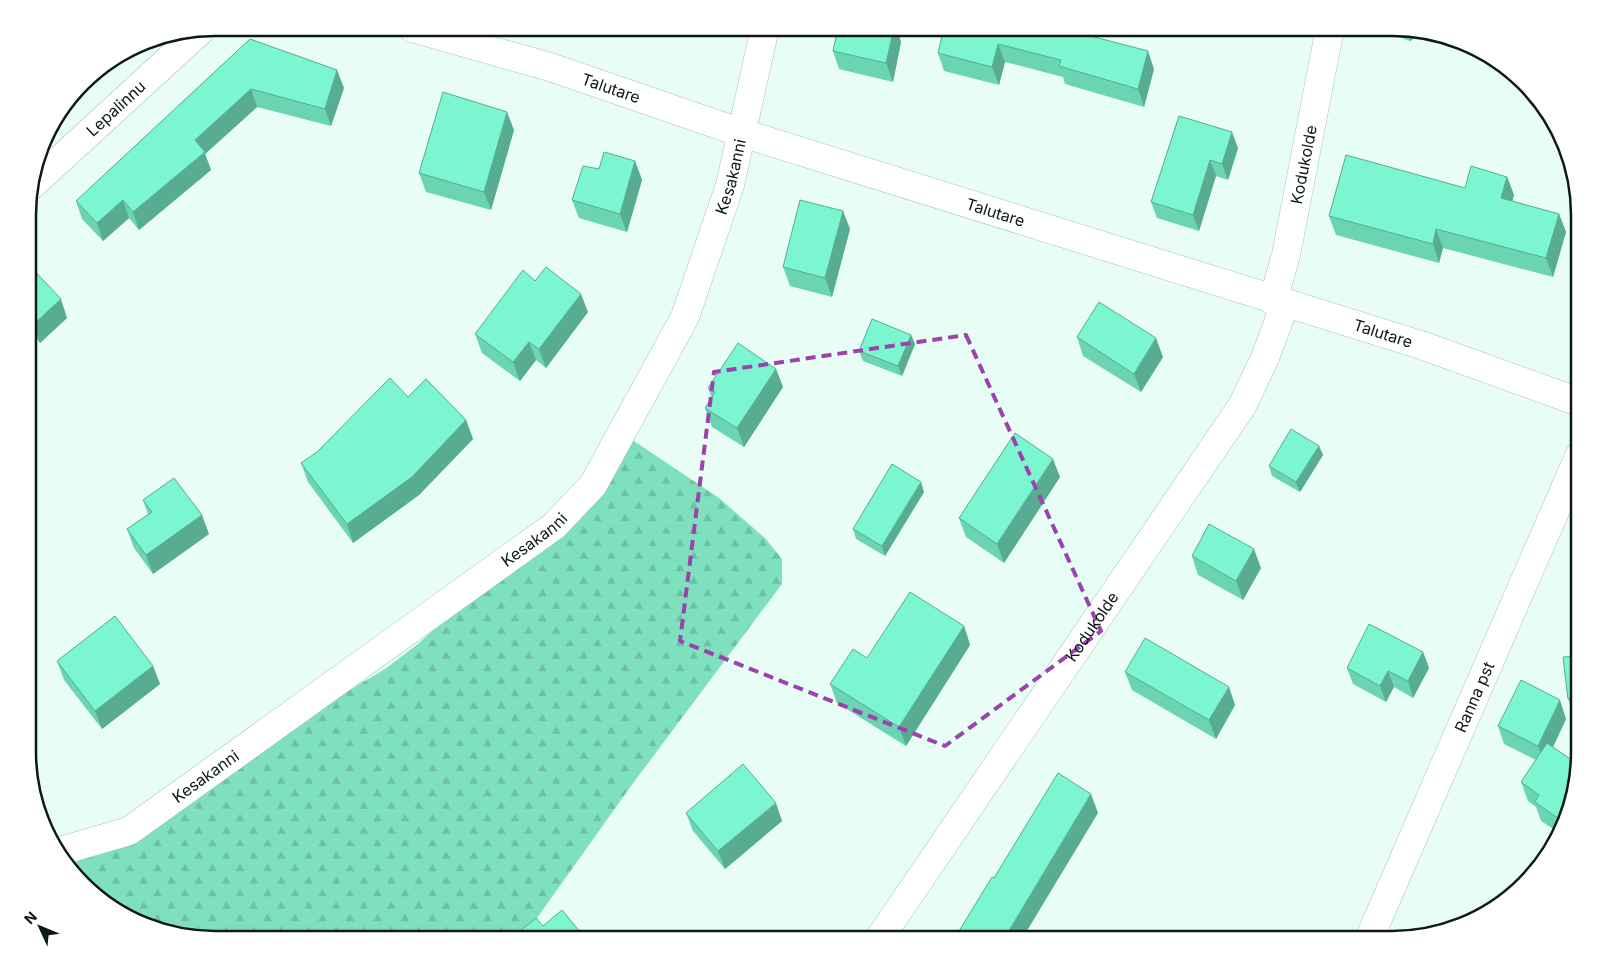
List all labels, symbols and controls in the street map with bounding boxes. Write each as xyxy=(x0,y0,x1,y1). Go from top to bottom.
street label: Talutare xyxy=(579,69,643,107)
street label: Lepalinnu xyxy=(82,76,150,140)
street label: Kodukolde xyxy=(1286,123,1321,206)
street label: Kesakanni xyxy=(711,137,750,217)
street label: Talutare xyxy=(963,194,1028,231)
street label: Talutare xyxy=(1351,315,1415,352)
street label: Kesakanni xyxy=(497,509,571,571)
street label: Kodukolde xyxy=(1061,588,1123,665)
street label: Ranna pst xyxy=(1450,658,1498,735)
street label: Kesakanni xyxy=(168,745,243,807)
north arrow xyxy=(15,902,65,952)
text: N xyxy=(20,908,40,927)

